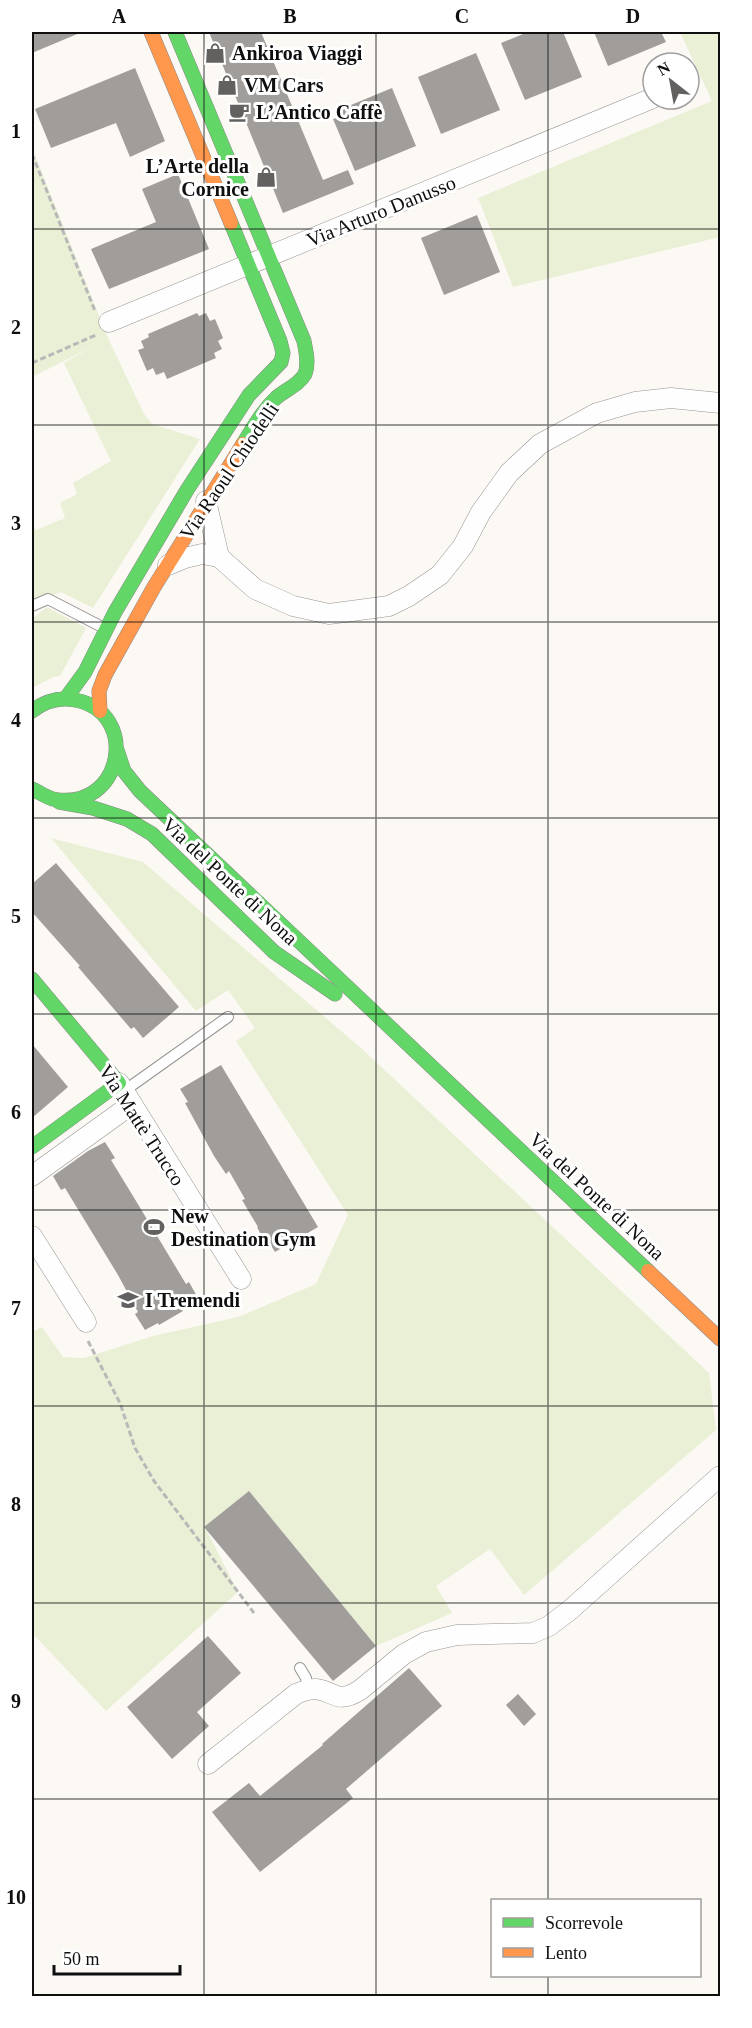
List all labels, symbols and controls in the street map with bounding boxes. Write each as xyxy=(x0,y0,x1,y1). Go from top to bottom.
text: A xyxy=(112,5,127,27)
text: B xyxy=(283,5,297,27)
text: C xyxy=(455,5,469,27)
text: D xyxy=(626,5,640,27)
shop icon: Ankiroa Viaggi xyxy=(203,41,227,65)
place label: Ankiroa Viaggi xyxy=(232,42,363,65)
north arrow xyxy=(641,51,701,111)
text: N xyxy=(654,58,673,79)
shop icon: VM Cars xyxy=(215,73,239,97)
place label: VM Cars xyxy=(244,74,324,96)
cafe icon: L’Antico Caffè xyxy=(227,100,251,124)
place label: L’Antico Caffè xyxy=(256,101,383,123)
text: 1 xyxy=(11,120,21,142)
place label: L’Arte della Cornice xyxy=(146,155,249,200)
shop icon: L’Arte della Cornice xyxy=(254,165,278,189)
street label: Via Arturo Danusso xyxy=(303,171,459,251)
text: 2 xyxy=(11,316,21,338)
street label: Via Raoul Chiodelli xyxy=(175,398,283,543)
text: 3 xyxy=(11,512,21,534)
text: 4 xyxy=(11,709,21,731)
street label: Via del Ponte di Nona xyxy=(158,813,302,949)
text: 5 xyxy=(11,905,21,927)
street label: Via Mattè Trucco xyxy=(95,1060,189,1190)
text: 6 xyxy=(11,1101,21,1123)
street label: Via del Ponte di Nona xyxy=(525,1128,669,1264)
place label: New Destination Gym xyxy=(171,1205,316,1251)
sports icon: New Destination Gym xyxy=(142,1215,166,1239)
school or university icon: I Tremendi xyxy=(116,1288,140,1312)
place label: I Tremendi xyxy=(145,1289,240,1311)
text: 7 xyxy=(11,1297,21,1319)
text: 8 xyxy=(11,1493,21,1515)
text: 9 xyxy=(11,1690,21,1712)
text: 10 xyxy=(6,1886,26,1908)
legend xyxy=(491,1899,701,1977)
text: Scorrevole xyxy=(545,1913,623,1933)
scale bar xyxy=(54,1938,180,1976)
text: Lento xyxy=(545,1943,587,1963)
text: 50 m xyxy=(63,1949,100,1969)

